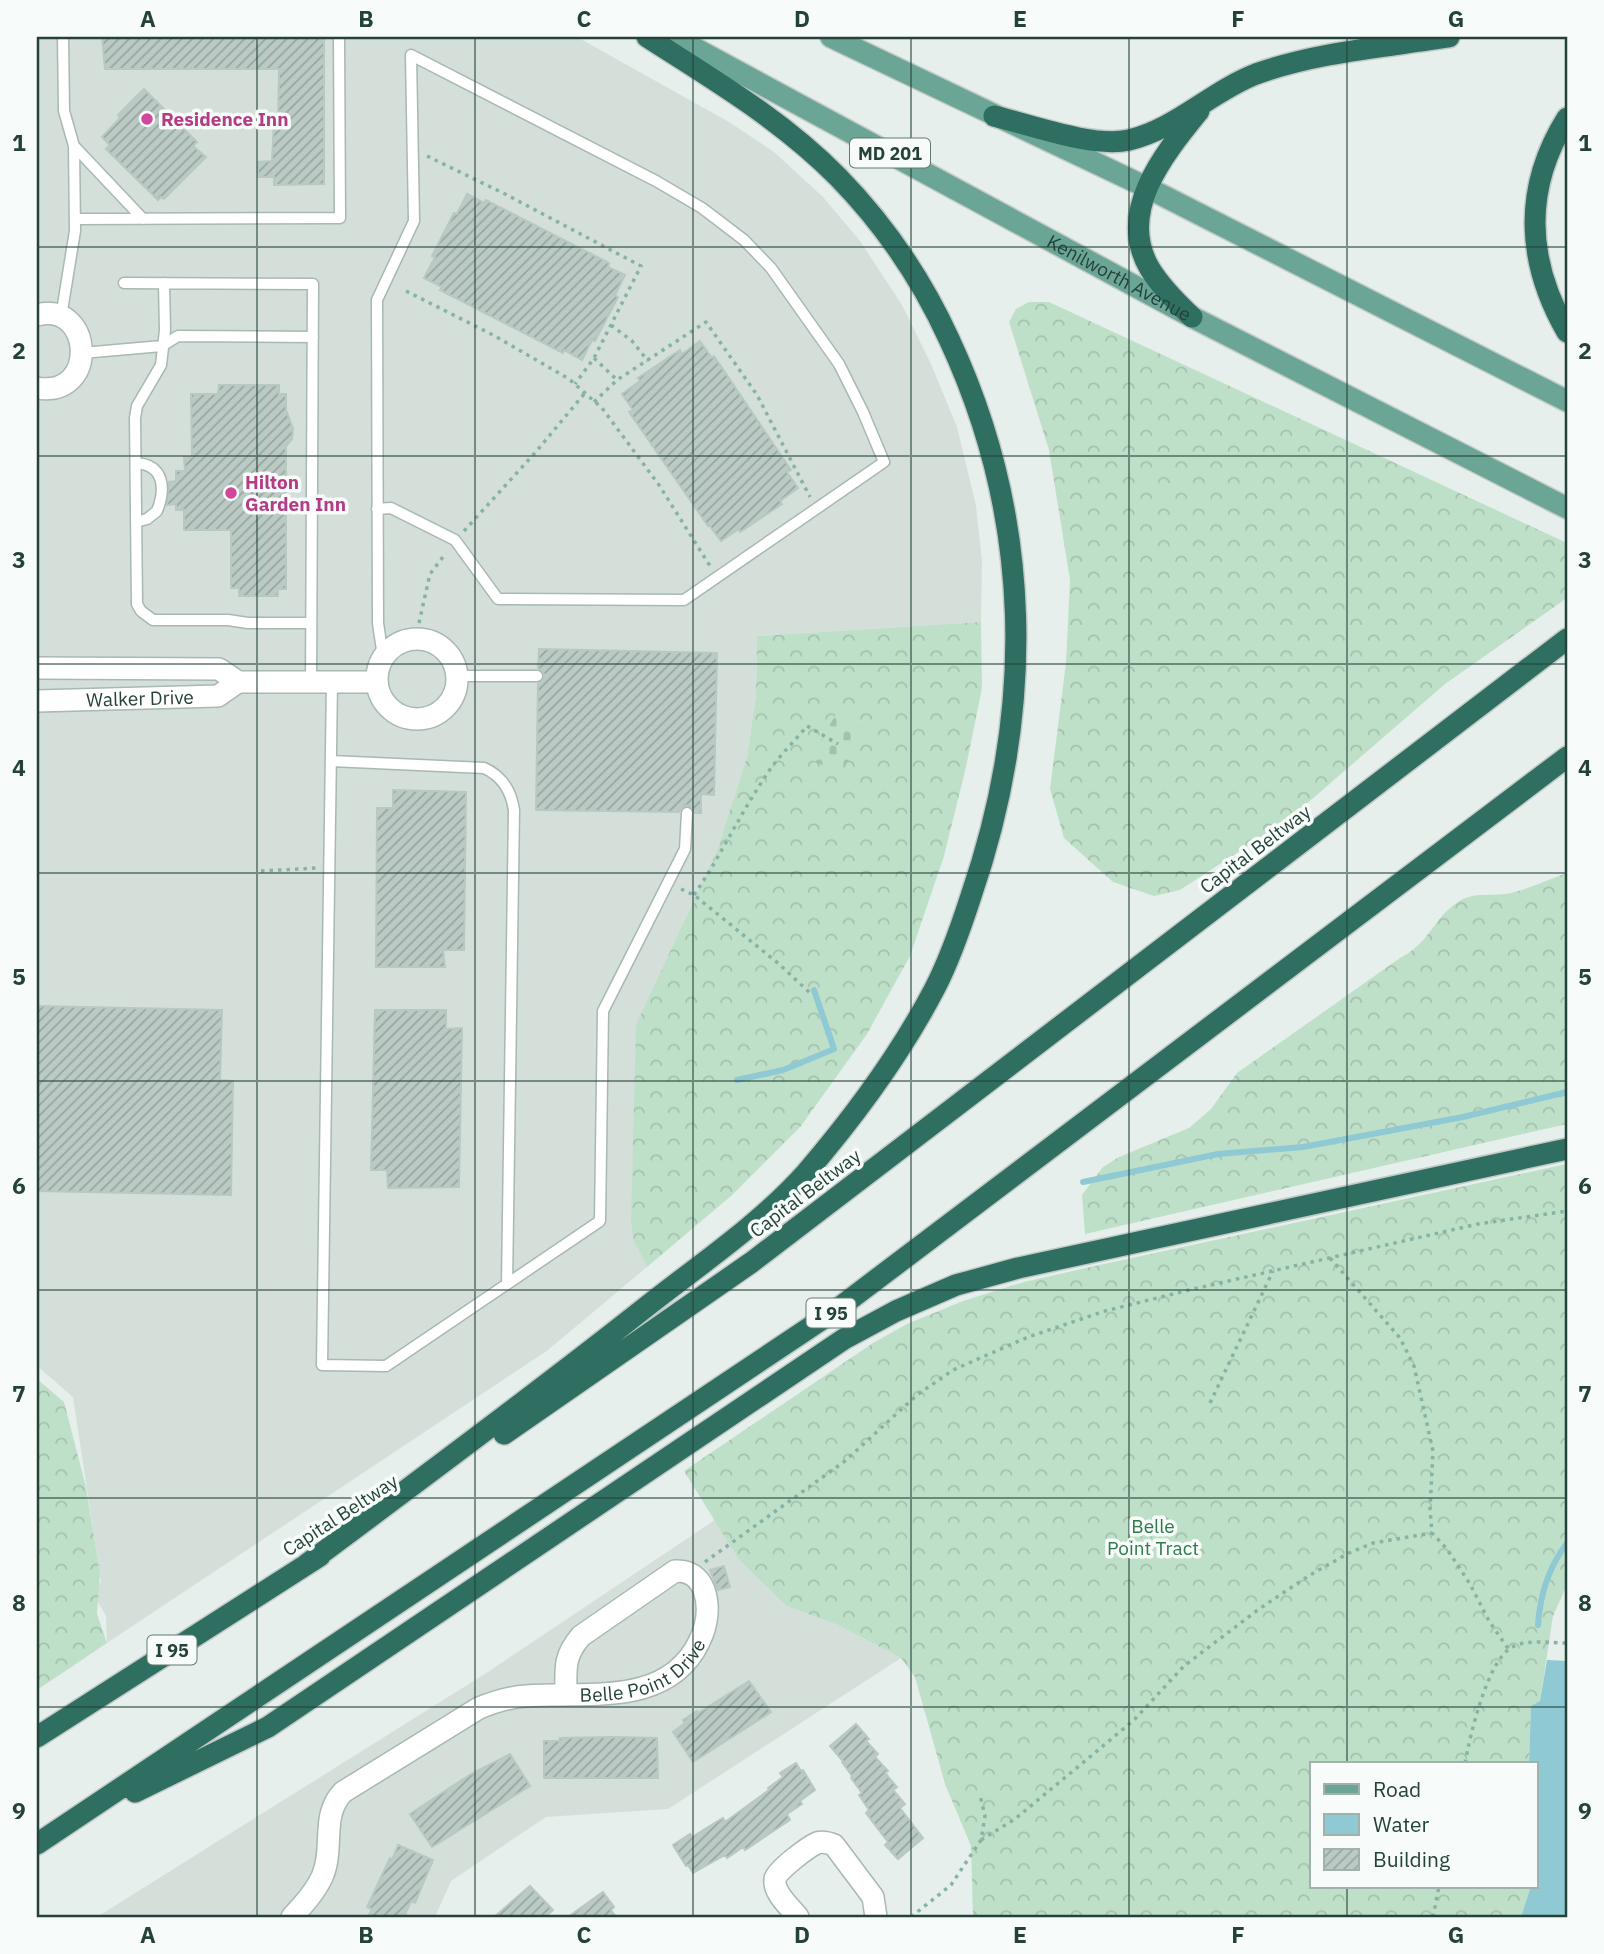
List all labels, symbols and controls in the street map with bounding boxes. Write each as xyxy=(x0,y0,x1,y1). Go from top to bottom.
text: A xyxy=(140,3,156,33)
text: B xyxy=(358,3,374,33)
text: C xyxy=(577,3,592,33)
text: D xyxy=(794,3,810,33)
text: E xyxy=(1013,3,1027,33)
text: F xyxy=(1231,3,1245,33)
text: G xyxy=(1448,3,1464,33)
place label: Residence Inn xyxy=(161,107,289,131)
marker: Residence Inn xyxy=(139,111,155,127)
text: 1 xyxy=(12,127,26,157)
text: 1 xyxy=(1578,127,1592,157)
road number: MD 201 xyxy=(850,138,930,168)
street label: Kenilworth Avenue xyxy=(1043,229,1195,326)
text: 2 xyxy=(12,335,26,365)
text: 2 xyxy=(1578,335,1592,365)
place label: Hilton Garden Inn xyxy=(245,470,346,516)
marker: Hilton Garden Inn xyxy=(223,485,239,501)
text: 3 xyxy=(12,544,26,574)
text: 3 xyxy=(1578,544,1592,574)
street label: Walker Drive xyxy=(86,685,194,712)
text: 4 xyxy=(12,752,26,782)
text: 4 xyxy=(1578,752,1592,782)
street label: Capital Beltway xyxy=(1195,799,1316,899)
text: 5 xyxy=(12,961,26,991)
text: 5 xyxy=(1578,961,1592,991)
street label: Capital Beltway xyxy=(745,1143,866,1243)
text: 6 xyxy=(12,1170,26,1200)
text: 6 xyxy=(1578,1170,1592,1200)
road number: I 95 xyxy=(806,1298,856,1328)
text: 7 xyxy=(12,1378,26,1408)
text: 7 xyxy=(1578,1378,1592,1408)
street label: Capital Beltway xyxy=(278,1469,403,1561)
park label: Belle Point Tract xyxy=(1107,1514,1199,1560)
text: 8 xyxy=(12,1587,26,1617)
text: 8 xyxy=(1578,1587,1592,1617)
street label: Belle Point Drive xyxy=(579,1635,711,1707)
road number: I 95 xyxy=(148,1636,196,1665)
legend xyxy=(1310,1762,1538,1888)
text: Road xyxy=(1373,1775,1421,1803)
text: 9 xyxy=(12,1795,26,1825)
text: 9 xyxy=(1578,1795,1592,1825)
text: Water xyxy=(1373,1810,1430,1838)
text: Building xyxy=(1373,1845,1450,1873)
text: A xyxy=(140,1919,156,1949)
text: B xyxy=(358,1919,374,1949)
text: C xyxy=(577,1919,592,1949)
text: D xyxy=(794,1919,810,1949)
text: E xyxy=(1013,1919,1027,1949)
text: F xyxy=(1231,1919,1245,1949)
text: G xyxy=(1448,1919,1464,1949)

